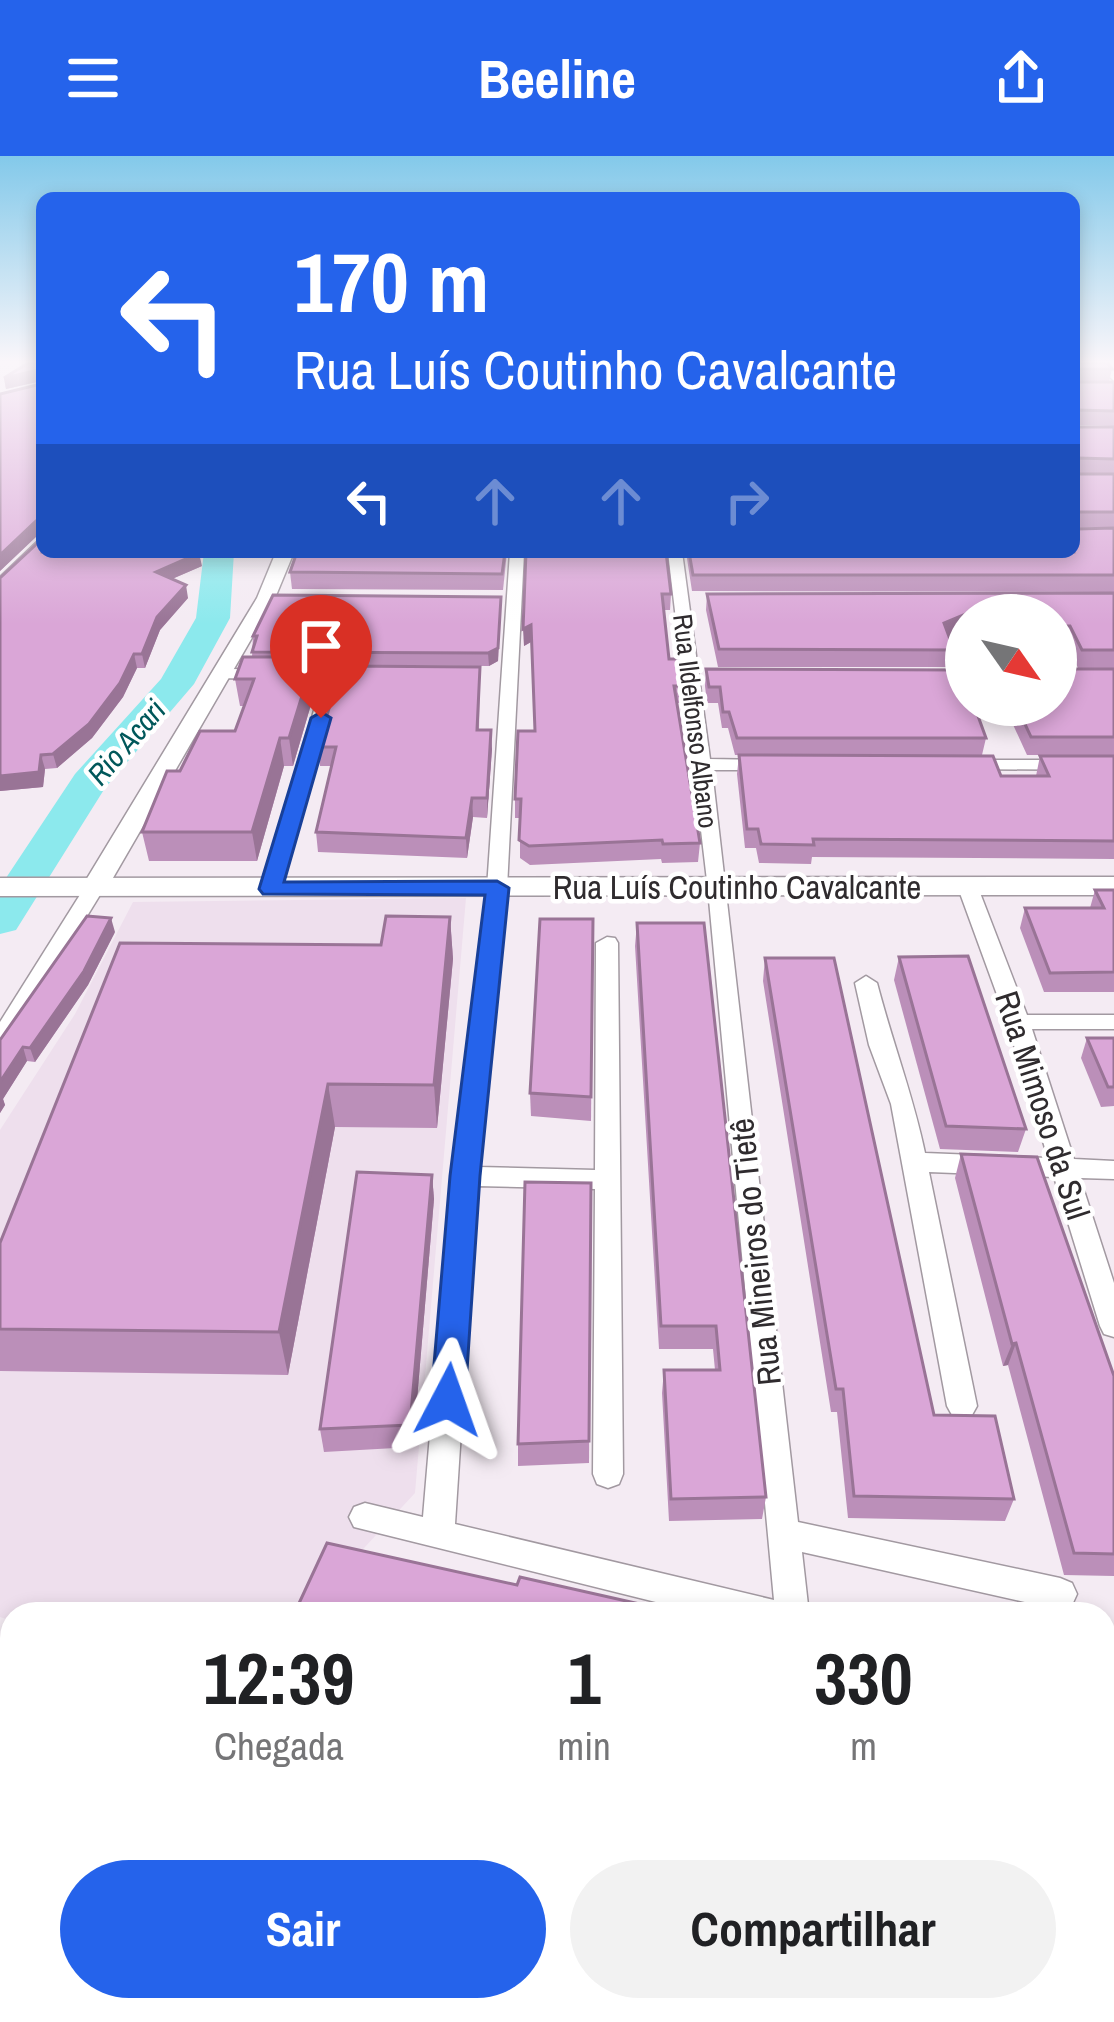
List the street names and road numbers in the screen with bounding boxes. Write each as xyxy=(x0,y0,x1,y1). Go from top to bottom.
street label: Rua Ildelfonso Albano xyxy=(665,612,727,830)
street label: Rua Luís Coutinho Cavalcante xyxy=(553,865,921,909)
street label: Rua Mimoso da Sul xyxy=(985,985,1101,1225)
street label: Rua Mineiros do Tietê xyxy=(719,1116,791,1388)

